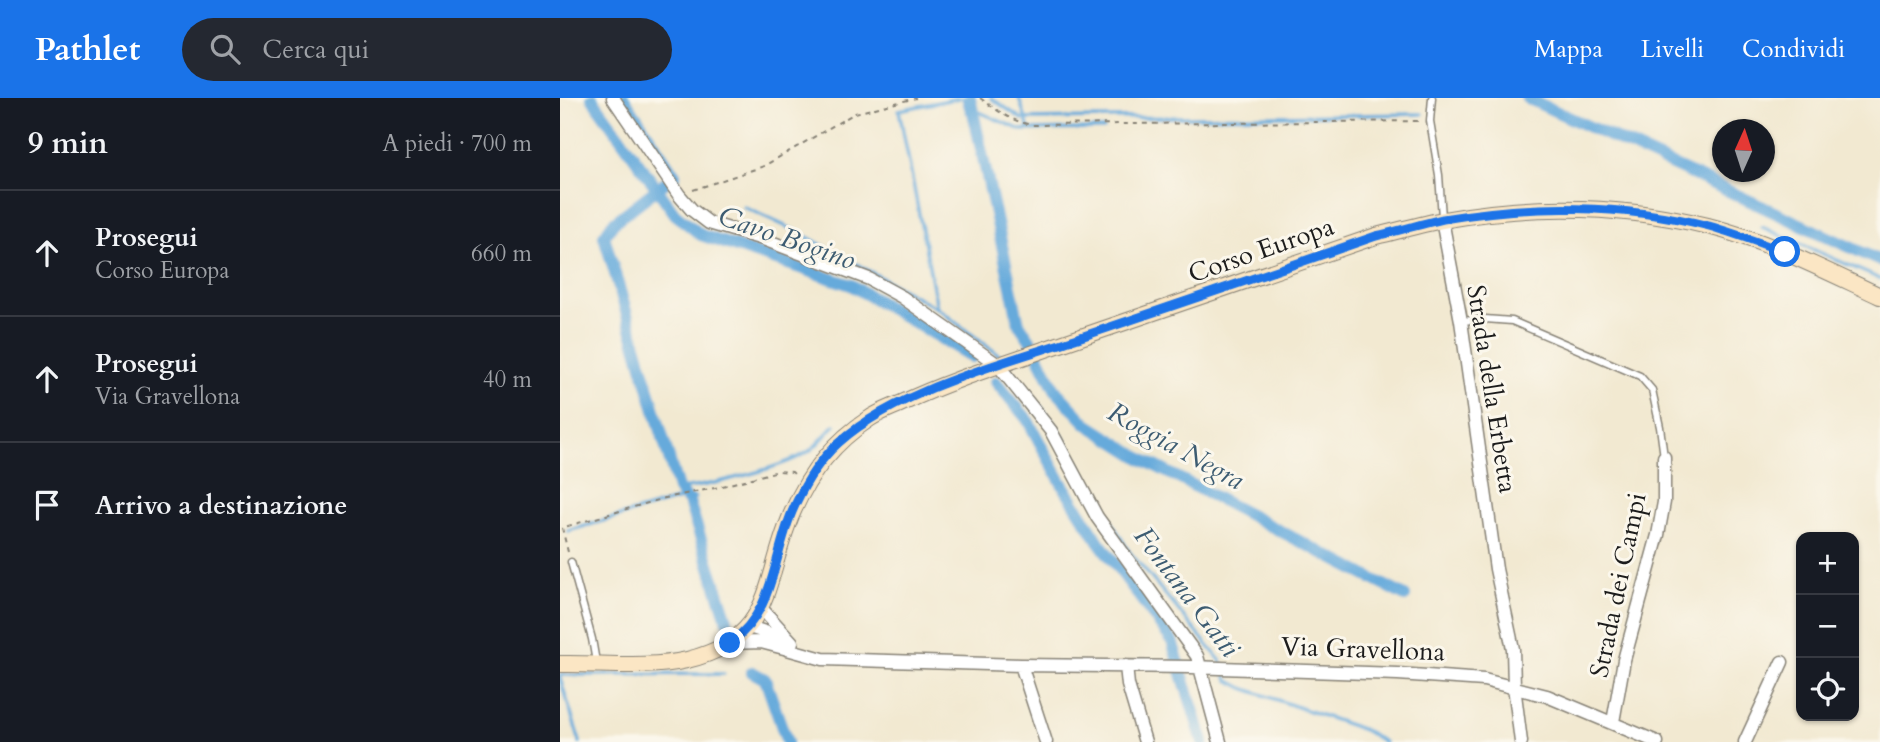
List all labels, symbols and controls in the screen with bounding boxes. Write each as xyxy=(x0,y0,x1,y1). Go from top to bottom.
search box xyxy=(182,18,672,81)
text: Pathlet xyxy=(35,27,140,72)
icon: search xyxy=(206,30,244,68)
text: Cerca qui xyxy=(262,32,369,67)
text: Mappa xyxy=(1534,33,1603,66)
text: Livelli xyxy=(1641,33,1704,66)
text: Condividi xyxy=(1742,33,1845,66)
north arrow xyxy=(1712,119,1775,182)
text: 9 min xyxy=(28,123,108,164)
text: A piedi · 700 m xyxy=(382,128,532,159)
water label: Cavo Bogino xyxy=(713,197,861,279)
street label: Corso Europa xyxy=(1183,209,1339,291)
text: Prosegui xyxy=(95,220,198,255)
icon: ahead xyxy=(28,234,66,272)
route start xyxy=(1769,236,1800,267)
text: 660 m xyxy=(471,238,532,269)
text: Corso Europa xyxy=(95,255,230,286)
street label: Strada della Erbetta xyxy=(1458,283,1526,495)
text: Prosegui xyxy=(95,346,198,381)
icon: ahead xyxy=(28,360,66,398)
text: 40 m xyxy=(483,364,532,395)
text: Via Gravellona xyxy=(95,381,240,412)
water label: Roggia Negra xyxy=(1101,393,1251,499)
icon: arrive xyxy=(28,486,66,524)
text: Arrivo a destinazione xyxy=(95,488,347,523)
street label: Strada dei Campi xyxy=(1581,489,1655,681)
water label: Fontana Gatti xyxy=(1125,519,1249,665)
map controls xyxy=(1796,532,1859,721)
button: + xyxy=(1796,532,1859,595)
button: − xyxy=(1796,595,1859,658)
route end xyxy=(714,627,745,658)
street label: Via Gravellona xyxy=(1280,629,1446,669)
button: locate xyxy=(1796,658,1859,721)

